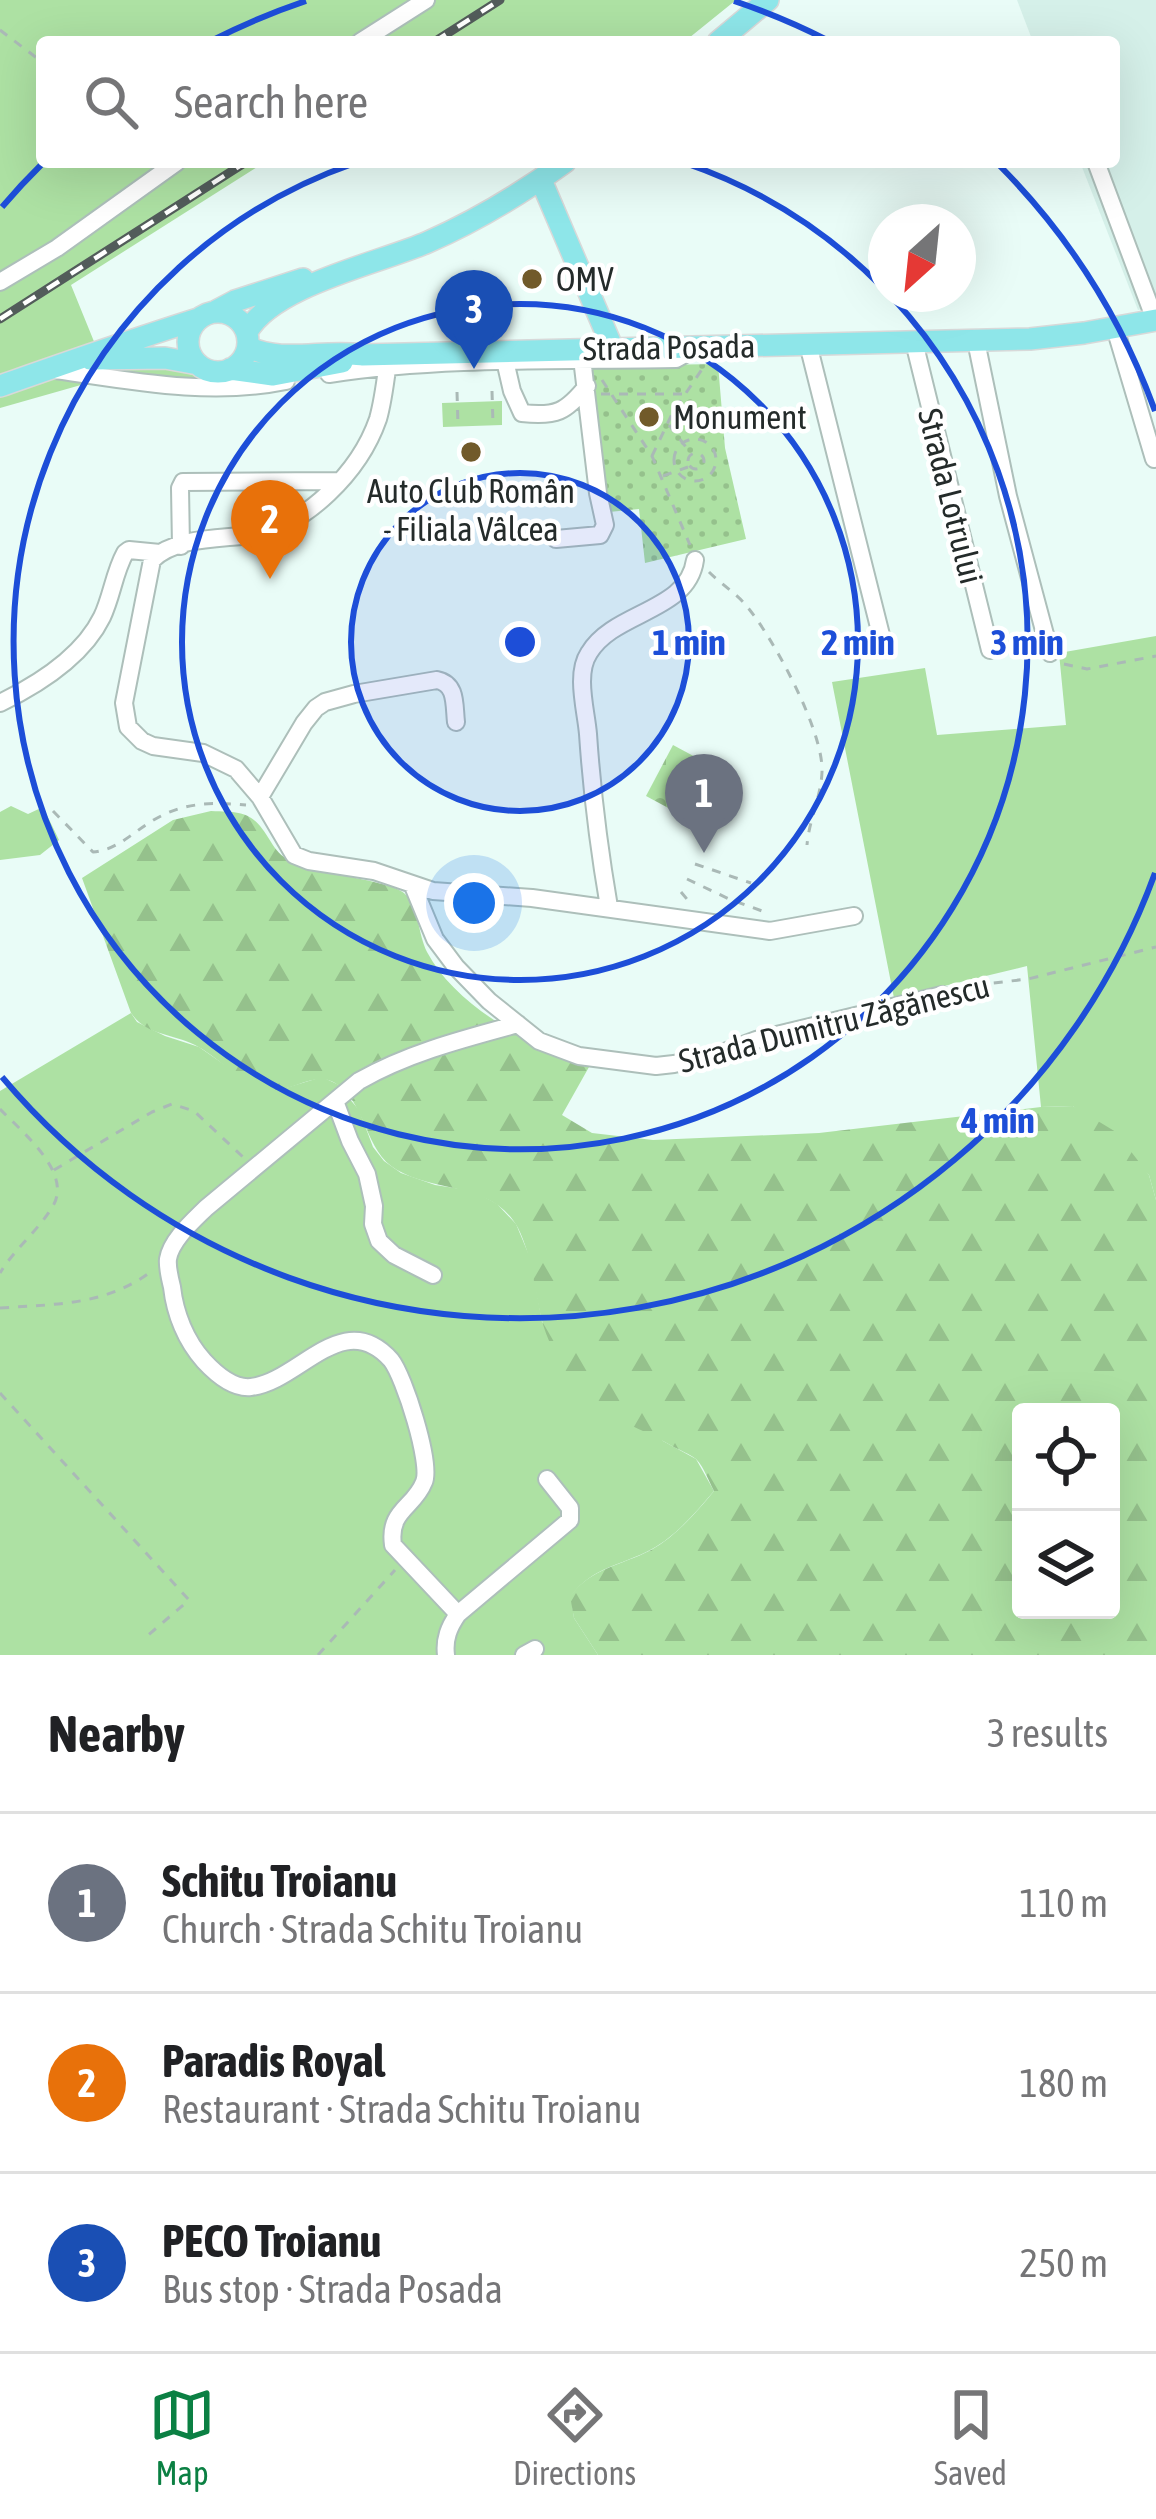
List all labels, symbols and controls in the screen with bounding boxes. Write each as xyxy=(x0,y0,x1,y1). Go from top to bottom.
search box xyxy=(36,36,1120,168)
icon: search xyxy=(78,69,144,135)
text: Search here xyxy=(174,76,368,128)
north arrow xyxy=(868,204,976,312)
place label: OMV xyxy=(556,260,614,298)
marker: OMV xyxy=(519,266,545,292)
pin: 3 xyxy=(435,270,513,369)
street label: Strada Posada xyxy=(582,326,756,368)
place label: Monument xyxy=(673,398,807,436)
marker: Monument xyxy=(636,404,662,430)
street label: Strada Lotrului xyxy=(911,405,991,587)
marker: Auto Club Român - Filiala Vâlcea xyxy=(458,439,484,465)
place label: Auto Club Român - Filiala Vâlcea xyxy=(367,472,575,548)
pin: 2 xyxy=(231,480,309,579)
centre of rings xyxy=(499,621,541,663)
text: 1 min xyxy=(652,621,726,663)
text: 2 min xyxy=(821,621,895,663)
text: 3 min xyxy=(990,621,1064,663)
pin: 1 xyxy=(665,754,743,853)
your location xyxy=(444,873,504,933)
street label: Strada Dumitru Zăgănescu xyxy=(675,966,993,1080)
text: 4 min xyxy=(960,1099,1035,1141)
map controls xyxy=(1012,1403,1120,1619)
button: locate xyxy=(1012,1403,1120,1511)
button: layers xyxy=(1012,1511,1120,1619)
text: Nearby xyxy=(48,1704,185,1763)
text: 3 results xyxy=(987,1711,1108,1755)
text: Schitu Troianu xyxy=(162,1855,397,1907)
text: 1 xyxy=(78,1881,96,1925)
text: 110 m xyxy=(1020,1881,1108,1925)
text: Church · Strada Schitu Troianu xyxy=(162,1907,583,1951)
text: Paradis Royal xyxy=(162,2035,385,2087)
text: 2 xyxy=(78,2061,96,2105)
text: 180 m xyxy=(1020,2061,1108,2105)
text: Restaurant · Strada Schitu Troianu xyxy=(162,2087,641,2131)
text: PECO Troianu xyxy=(162,2215,381,2267)
text: 3 xyxy=(78,2241,96,2285)
text: 250 m xyxy=(1020,2241,1108,2285)
text: Bus stop · Strada Posada xyxy=(162,2267,503,2311)
tab: Map xyxy=(149,2382,215,2492)
tab: Directions xyxy=(513,2382,636,2492)
tab: Saved xyxy=(934,2382,1007,2492)

